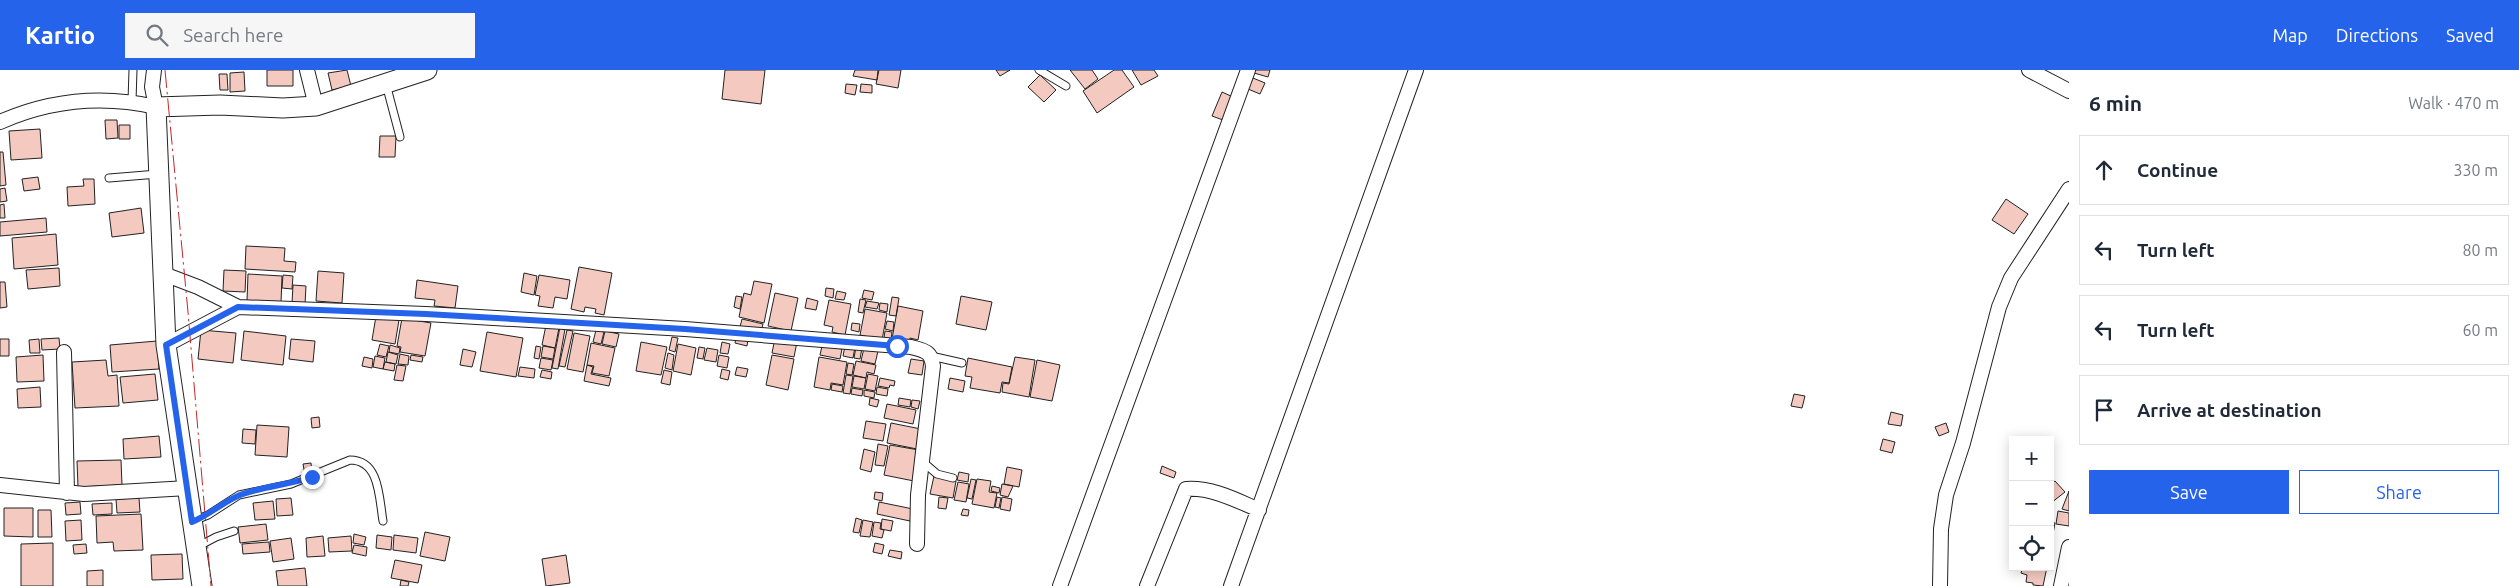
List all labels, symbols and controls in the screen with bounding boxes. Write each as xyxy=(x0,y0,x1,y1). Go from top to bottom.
search box xyxy=(125,13,475,58)
icon: search xyxy=(143,21,171,49)
text: Kartio xyxy=(25,22,95,49)
text: Search here xyxy=(183,24,284,46)
text: Map xyxy=(2272,25,2308,45)
text: Directions xyxy=(2336,25,2418,45)
text: Saved xyxy=(2446,25,2494,45)
text: 6 min xyxy=(2089,91,2142,115)
text: Walk · 470 m xyxy=(2408,94,2499,112)
icon: ahead xyxy=(2090,156,2118,184)
text: Continue xyxy=(2137,159,2218,181)
text: 330 m xyxy=(2453,161,2498,179)
icon: left xyxy=(2090,236,2118,264)
text: Turn left xyxy=(2137,239,2215,261)
text: 80 m xyxy=(2462,241,2498,259)
icon: left xyxy=(2090,316,2118,344)
text: Turn left xyxy=(2137,319,2215,341)
text: 60 m xyxy=(2462,321,2498,339)
route start xyxy=(886,335,909,358)
icon: arrive xyxy=(2090,396,2118,424)
text: Arrive at destination xyxy=(2137,399,2322,421)
map controls xyxy=(2009,436,2054,571)
button: + xyxy=(2009,436,2054,481)
route end xyxy=(301,466,324,489)
button: Save xyxy=(2089,470,2289,514)
button: Share xyxy=(2299,470,2499,514)
button: − xyxy=(2009,481,2054,526)
button: locate xyxy=(2009,526,2054,571)

